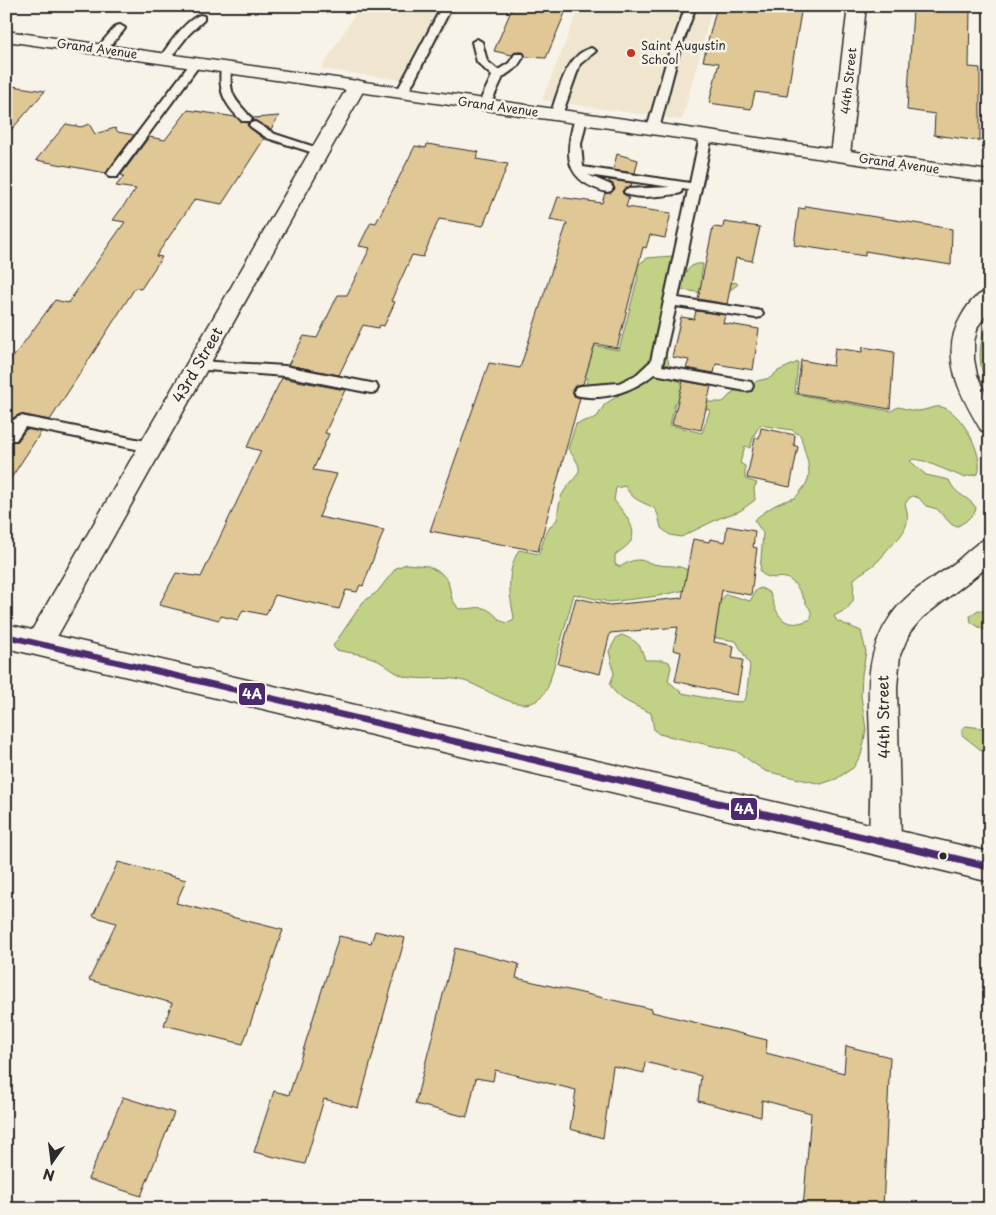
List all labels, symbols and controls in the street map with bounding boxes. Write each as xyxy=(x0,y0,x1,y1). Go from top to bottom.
street label: Grand Avenue xyxy=(56,33,139,63)
place label: Saint Augustin School xyxy=(641,36,726,68)
marker: Saint Augustin School xyxy=(625,47,637,59)
street label: 44th Street xyxy=(836,47,860,115)
street label: Grand Avenue xyxy=(457,91,540,121)
street label: Grand Avenue xyxy=(858,148,941,178)
street label: 43rd Street xyxy=(166,322,228,406)
street label: 44th Street xyxy=(870,675,895,759)
line badge: 4A xyxy=(238,682,266,706)
text: 4A xyxy=(242,683,262,704)
line badge: 4A xyxy=(730,797,758,821)
text: 4A xyxy=(734,798,754,819)
unlabelled marker xyxy=(938,851,948,861)
north arrow xyxy=(28,1138,78,1188)
text: N xyxy=(41,1164,57,1187)

